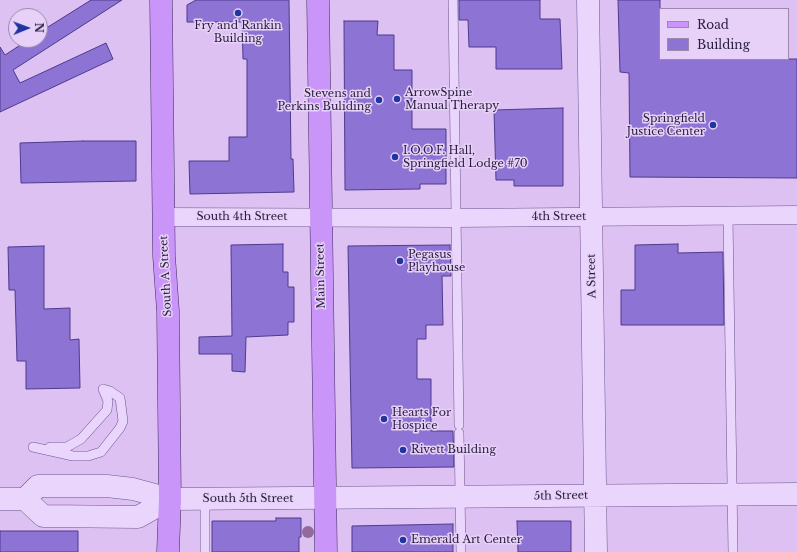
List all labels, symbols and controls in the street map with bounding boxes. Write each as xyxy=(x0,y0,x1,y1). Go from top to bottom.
north arrow xyxy=(8,8,48,48)
marker: Fry and Rankin Building xyxy=(233,8,243,18)
legend xyxy=(659,8,789,60)
text: Road xyxy=(697,17,729,32)
place label: Fry and Rankin Building xyxy=(194,19,282,45)
text: N xyxy=(32,23,46,33)
text: Building xyxy=(697,37,750,52)
place label: ArrowSpine Manual Therapy xyxy=(405,86,499,112)
place label: Stevens and Perkins Buliding xyxy=(278,87,371,113)
marker: ArrowSpine Manual Therapy xyxy=(392,94,402,104)
marker: Stevens and Perkins Buliding xyxy=(374,95,384,105)
place label: Springfield Justice Center xyxy=(627,112,705,138)
marker: Springfield Justice Center xyxy=(708,120,718,130)
place label: I.O.O.F. Hall, Springfield Lodge #70 xyxy=(403,144,528,170)
marker: I.O.O.F. Hall, Springfield Lodge #70 xyxy=(390,152,400,162)
street label: South 4th Street xyxy=(197,210,287,224)
street label: 4th Street xyxy=(532,210,586,224)
street label: South A Street xyxy=(157,235,175,317)
street label: Main Street xyxy=(314,243,328,309)
place label: Pegasus Playhouse xyxy=(408,248,465,274)
street label: A Street xyxy=(585,254,599,298)
marker: Pegasus Playhouse xyxy=(395,256,405,266)
place label: Hearts For Hospice xyxy=(392,406,451,432)
marker: Hearts For Hospice xyxy=(379,414,389,424)
place label: Rivett Building xyxy=(411,443,496,457)
marker: Rivett Building xyxy=(398,445,408,455)
street label: 5th Street xyxy=(534,489,588,503)
street label: South 5th Street xyxy=(203,492,293,506)
place label: Emerald Art Center xyxy=(411,533,522,547)
marker: Emerald Art Center xyxy=(398,535,408,545)

